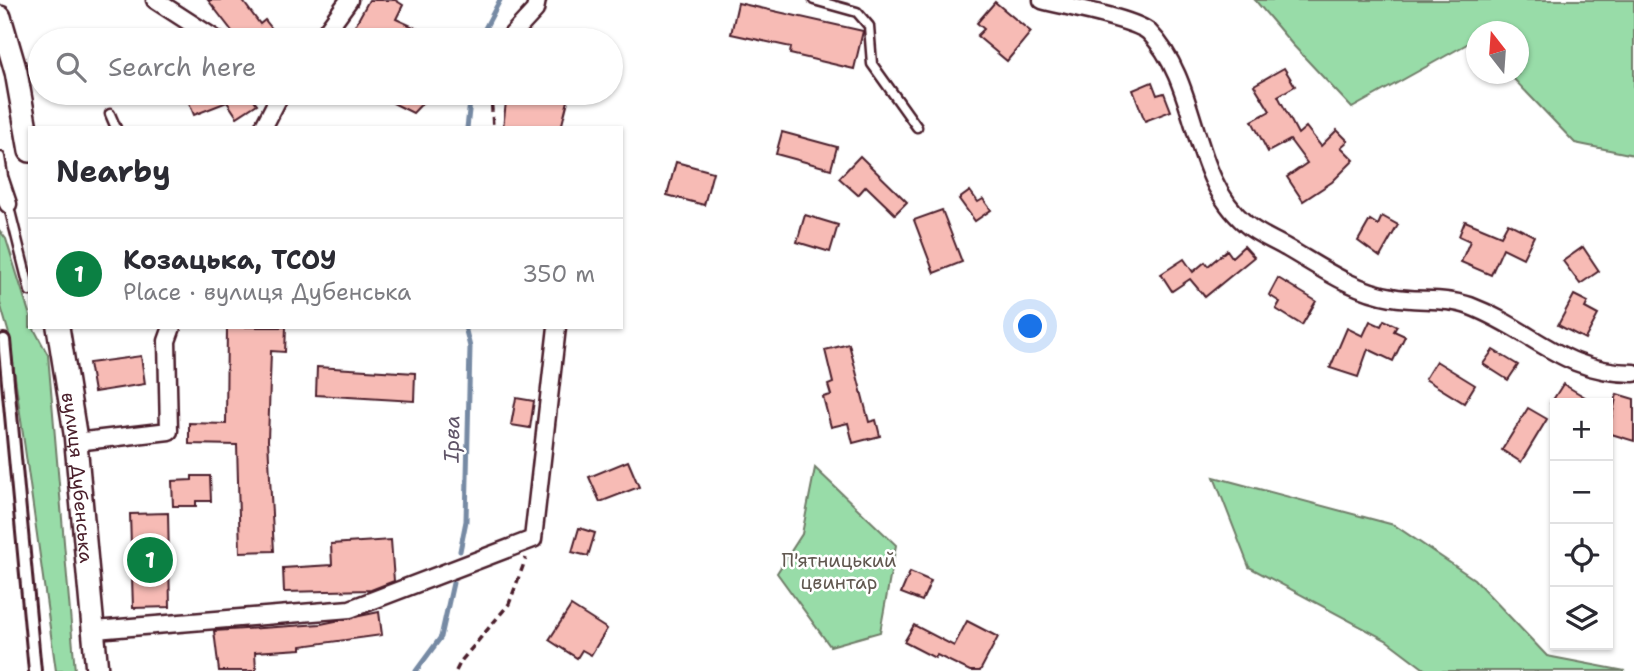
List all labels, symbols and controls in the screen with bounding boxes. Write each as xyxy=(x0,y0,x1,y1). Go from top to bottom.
north arrow xyxy=(1466,21,1529,84)
search box xyxy=(28,28,623,105)
icon: search xyxy=(52,48,90,86)
text: Search here xyxy=(108,49,257,84)
text: Nearby xyxy=(56,151,171,192)
text: Козацька, ТСОУ xyxy=(123,242,336,277)
text: 1 xyxy=(74,259,84,289)
text: 350 m xyxy=(522,259,595,289)
text: Place · вулиця Дубенська xyxy=(123,277,411,307)
your location xyxy=(1013,309,1047,343)
street label: вулиця Дубенська xyxy=(56,390,99,564)
map controls xyxy=(1550,398,1613,650)
button: + xyxy=(1550,398,1613,461)
water label: Ірва xyxy=(438,415,466,464)
button: − xyxy=(1550,461,1613,524)
button: locate xyxy=(1550,524,1613,587)
pin: 1 xyxy=(127,534,173,586)
park label: П'ятницький цвинтар xyxy=(781,548,897,595)
button: layers xyxy=(1550,587,1613,650)

